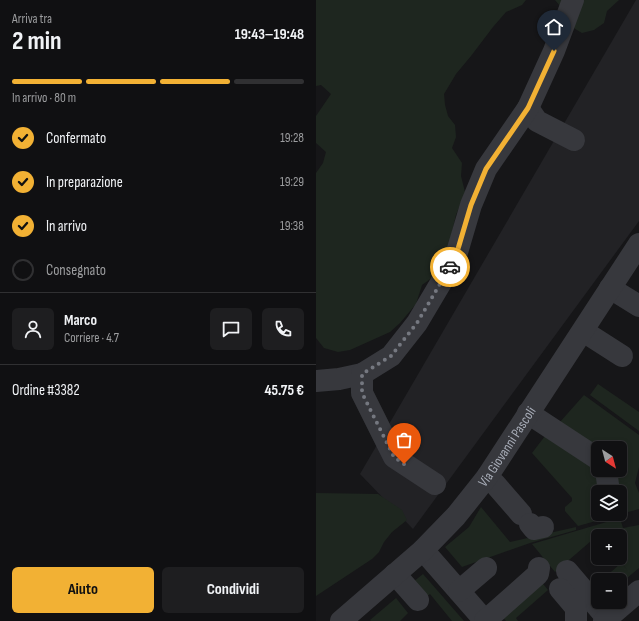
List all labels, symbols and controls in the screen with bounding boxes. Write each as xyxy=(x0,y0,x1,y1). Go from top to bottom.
pin xyxy=(537,10,571,51)
text: Arriva tra xyxy=(12,11,52,27)
icon: home xyxy=(543,16,565,38)
text: 19:43–19:48 xyxy=(235,25,304,44)
text: 2 min xyxy=(12,26,62,57)
text: In arrivo · 80 m xyxy=(12,90,76,106)
icon: check xyxy=(12,127,34,149)
text: Confermato xyxy=(46,129,106,148)
text: 19:28 xyxy=(280,130,304,146)
icon: check xyxy=(12,171,34,193)
text: In preparazione xyxy=(46,173,123,192)
text: 19:29 xyxy=(280,174,304,190)
icon: check xyxy=(12,215,34,237)
text: In arrivo xyxy=(46,217,87,236)
text: 19:38 xyxy=(280,218,304,234)
courier xyxy=(430,247,470,287)
icon: car xyxy=(439,256,461,278)
text: Consegnato xyxy=(46,261,106,280)
button: person xyxy=(12,308,54,350)
button: chat xyxy=(210,308,252,350)
button: phone xyxy=(262,308,304,350)
text: Marco xyxy=(64,311,97,330)
text: Corriere · 4.7 xyxy=(64,330,119,346)
text: Ordine #3382 xyxy=(12,381,80,400)
text: 45.75 € xyxy=(264,381,304,400)
street label: Via Giovanni Pascoli xyxy=(474,403,539,490)
pin xyxy=(387,423,421,464)
icon: bag xyxy=(393,429,415,451)
north arrow xyxy=(591,441,627,477)
map controls xyxy=(591,441,627,609)
button: layers xyxy=(591,485,627,521)
button: + xyxy=(591,529,627,565)
button: Aiuto xyxy=(12,567,154,613)
button: Condividi xyxy=(162,567,304,613)
button: − xyxy=(591,573,627,609)

